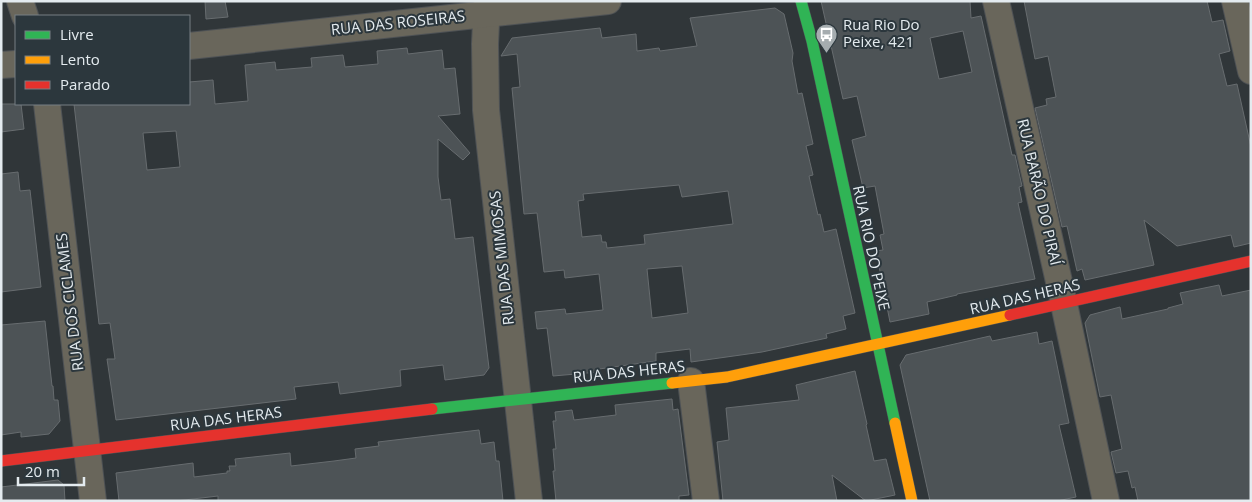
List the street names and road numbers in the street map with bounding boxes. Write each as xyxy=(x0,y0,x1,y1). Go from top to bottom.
street label: RUA DAS ROSEIRAS xyxy=(330,5,466,39)
street label: RUA BARÃO DO PIRAÍ xyxy=(1013,117,1067,268)
street label: RUA RIO DO PEIXE xyxy=(849,183,895,312)
street label: RUA DAS MIMOSAS xyxy=(484,190,518,326)
street label: RUA DOS CICLAMES xyxy=(51,232,87,372)
street label: RUA DAS HERAS xyxy=(968,274,1082,318)
street label: RUA DAS HERAS xyxy=(572,355,686,387)
street label: RUA DAS HERAS xyxy=(169,401,283,435)

